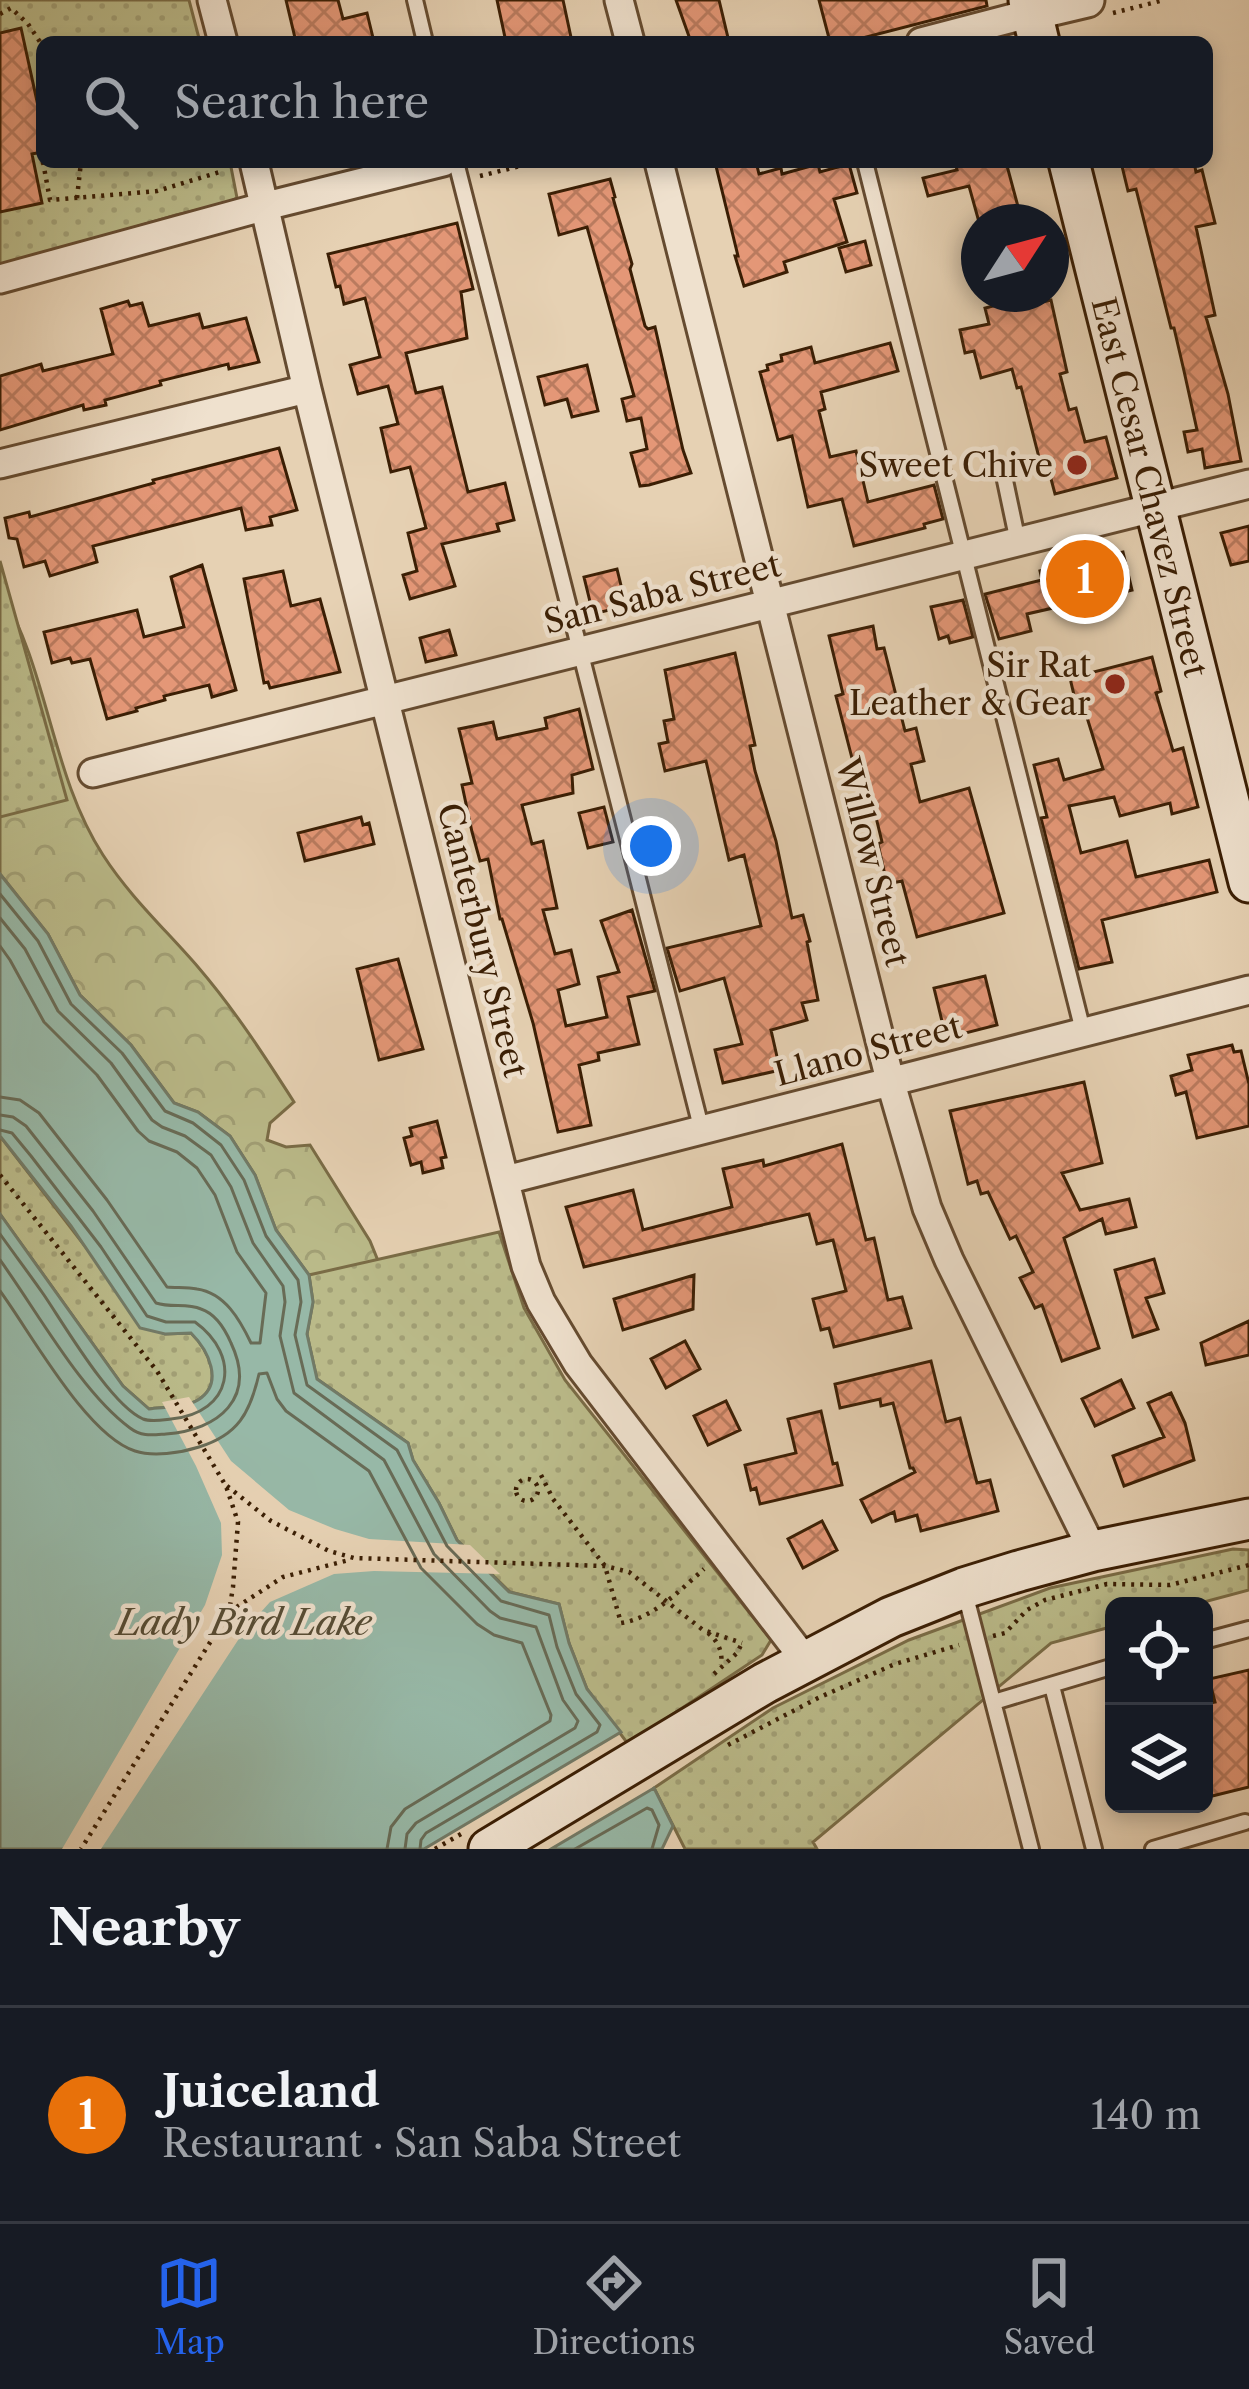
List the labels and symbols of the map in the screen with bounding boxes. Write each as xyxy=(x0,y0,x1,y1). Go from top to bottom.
north arrow xyxy=(961,204,1069,312)
street label: East Cesar Chavez Street xyxy=(1082,293,1217,682)
place label: Sweet Chive xyxy=(858,445,1053,486)
marker: Sweet Chive xyxy=(1064,452,1090,478)
pin: 1 xyxy=(1046,534,1124,624)
street label: San Saba Street xyxy=(539,544,785,643)
place label: Sir Rat Leather & Gear xyxy=(849,645,1091,724)
marker: Sir Rat Leather & Gear xyxy=(1102,671,1128,697)
street label: Willow Street xyxy=(827,753,918,971)
street label: Canterbury Street xyxy=(429,799,537,1082)
your location xyxy=(621,816,681,876)
street label: Llano Street xyxy=(770,1006,966,1095)
water label: Lady Bird Lake xyxy=(113,1600,373,1644)

